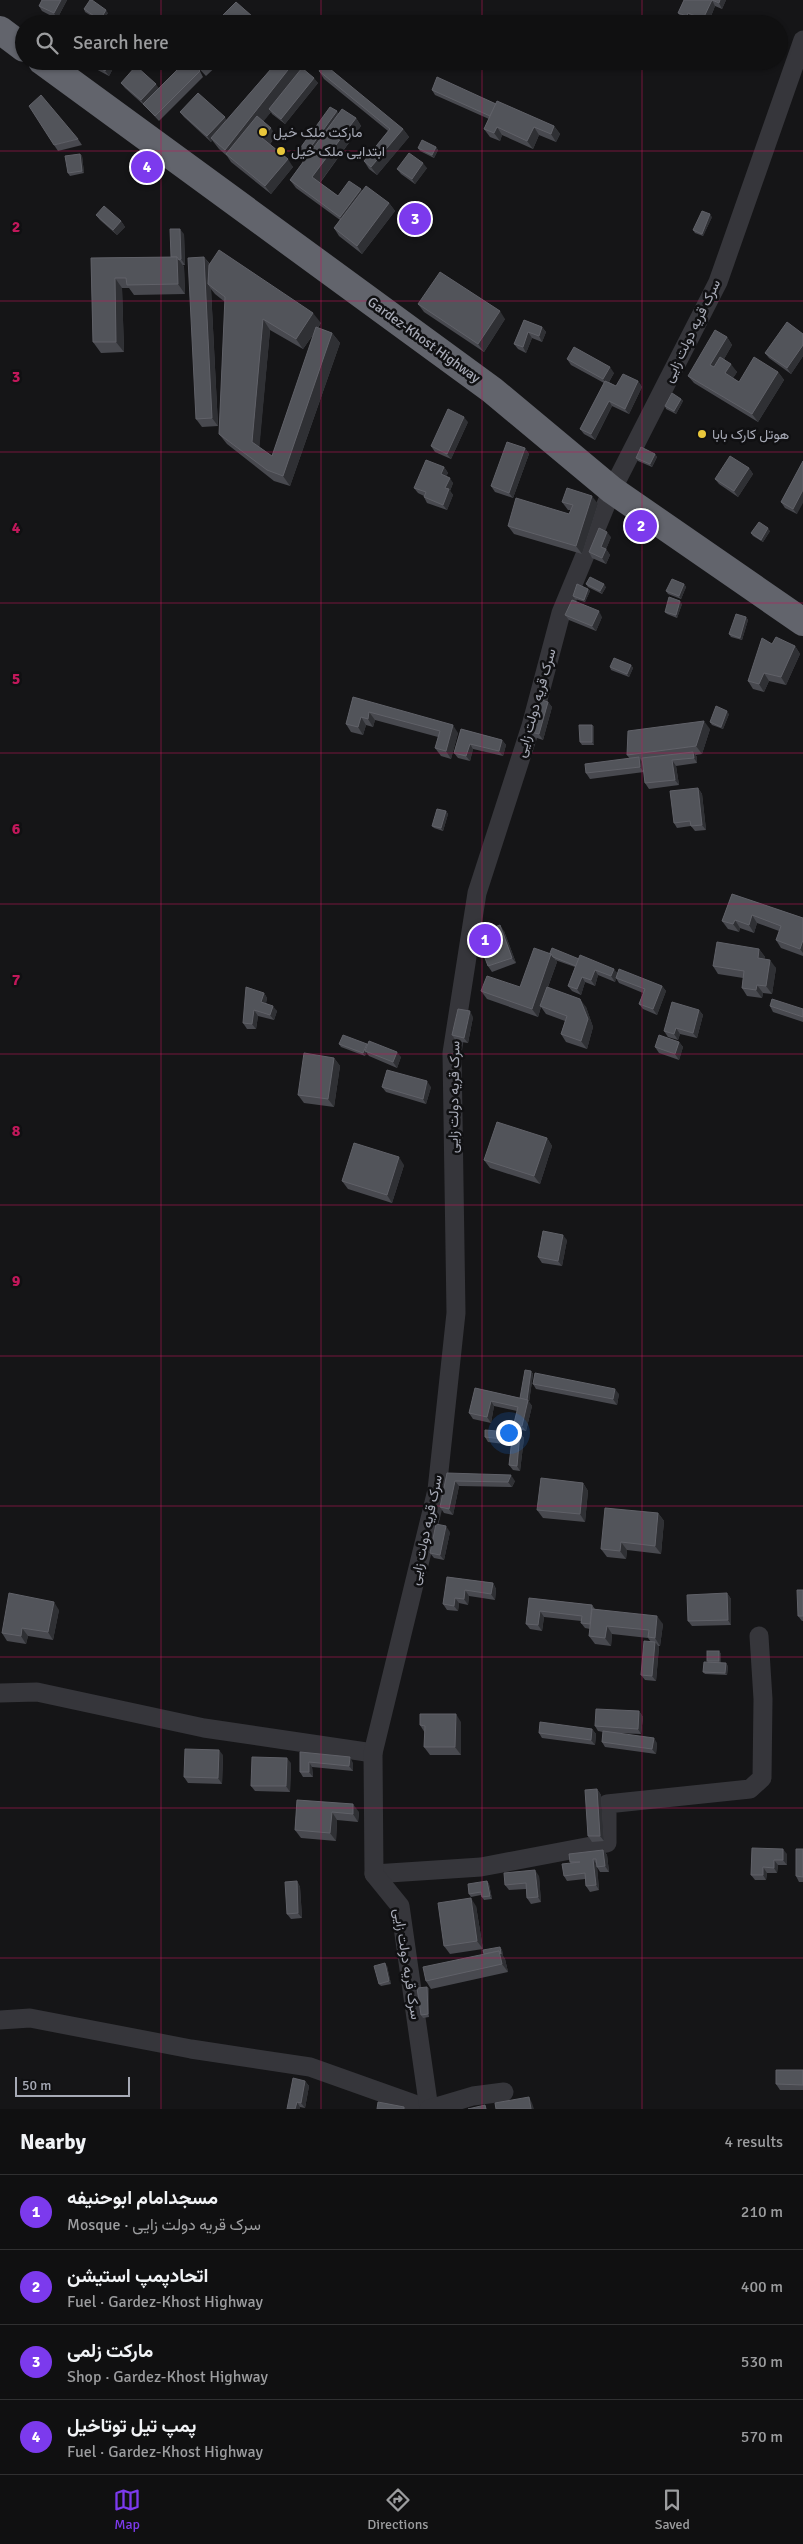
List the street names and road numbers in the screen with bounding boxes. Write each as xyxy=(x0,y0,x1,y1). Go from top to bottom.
street label: سرک قریه دولت زایی xyxy=(660,277,724,385)
street label: Gardez-Khost Highway xyxy=(364,293,484,387)
street label: سرک قریه دولت زایی xyxy=(512,647,560,759)
street label: سرک قریه دولت زایی xyxy=(445,1041,463,1153)
street label: سرک قریه دولت زایی xyxy=(406,1473,446,1587)
street label: سرک قریه دولت زایی xyxy=(390,1907,424,2021)

